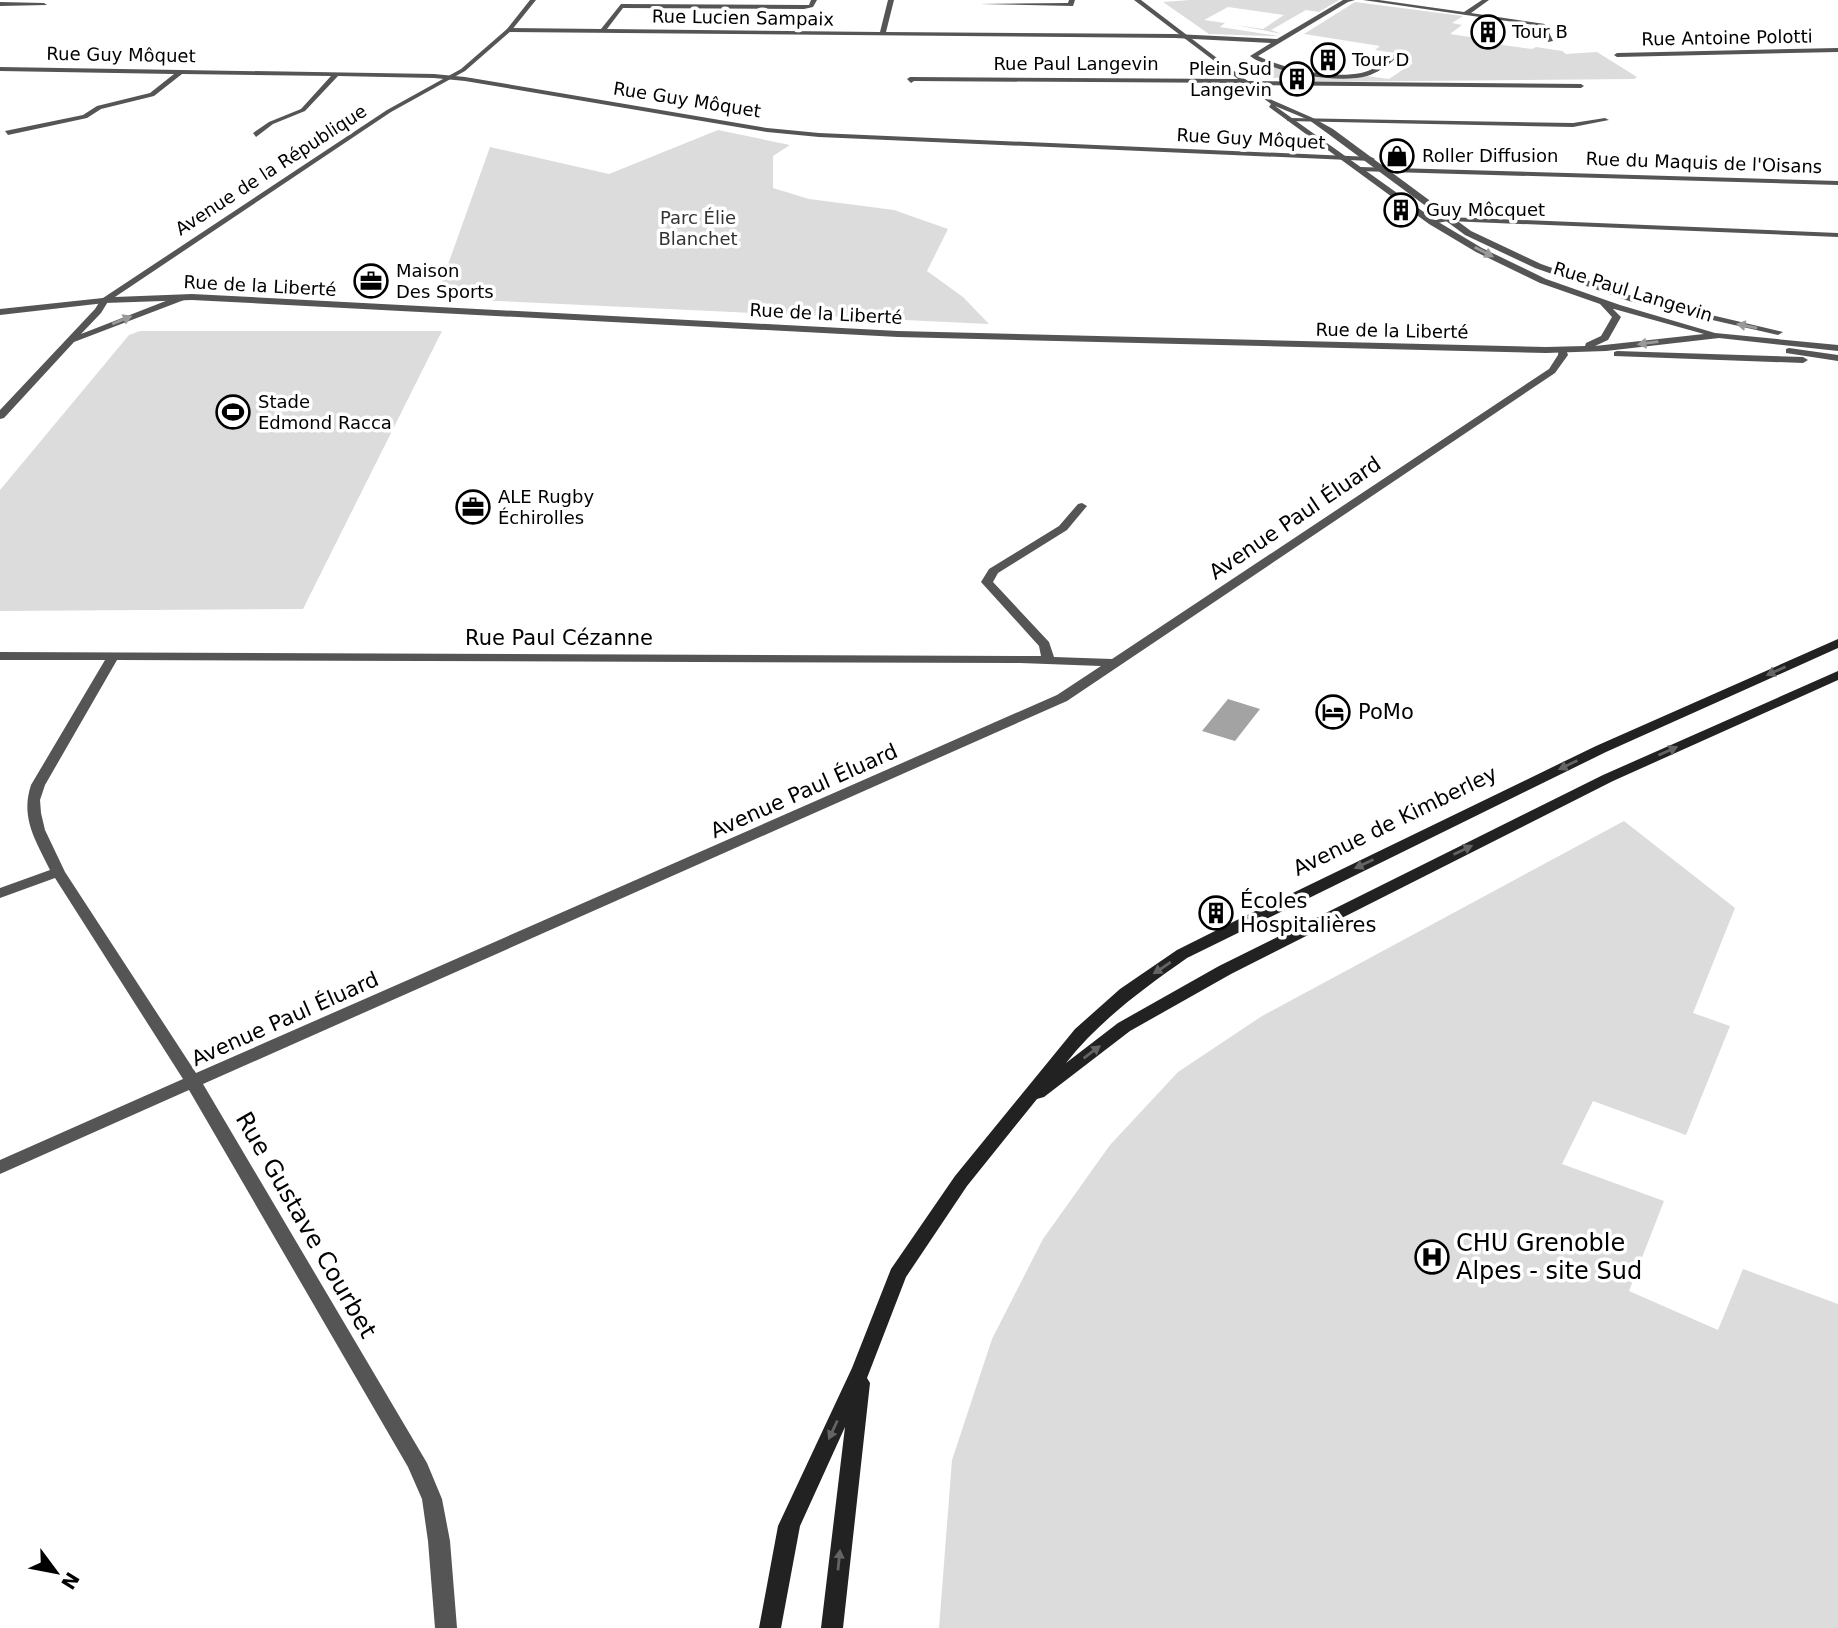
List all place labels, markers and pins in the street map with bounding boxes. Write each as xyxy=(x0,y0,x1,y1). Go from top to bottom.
building icon: Tour B xyxy=(1469,13,1507,51)
place label: Tour B xyxy=(1511,21,1568,42)
building icon: Tour D xyxy=(1309,41,1347,79)
place label: Tour D xyxy=(1351,49,1409,70)
place label: Plein Sud Langevin xyxy=(1189,58,1272,100)
building icon: Plein Sud Langevin xyxy=(1278,60,1316,98)
shop icon: Roller Diffusion xyxy=(1378,137,1416,175)
place label: Roller Diffusion xyxy=(1422,145,1558,166)
building icon: Guy Môcquet xyxy=(1382,191,1420,229)
place label: Guy Môcquet xyxy=(1426,199,1545,220)
place label: Maison Des Sports xyxy=(396,260,494,302)
office icon: Maison Des Sports xyxy=(352,262,390,300)
place label: Stade Edmond Racca xyxy=(258,391,392,433)
sports icon: Stade Edmond Racca xyxy=(214,393,252,431)
place label: ALE Rugby Échirolles xyxy=(498,486,594,528)
office icon: ALE Rugby Échirolles xyxy=(454,488,492,526)
hotel icon: PoMo xyxy=(1314,693,1352,731)
place label: PoMo xyxy=(1358,700,1414,724)
place label: Écoles Hospitalières xyxy=(1240,888,1376,937)
building icon: Écoles Hospitalières xyxy=(1197,894,1235,932)
place label: CHU Grenoble Alpes - site Sud xyxy=(1456,1229,1642,1285)
hospital icon: CHU Grenoble Alpes - site Sud xyxy=(1413,1238,1451,1276)

